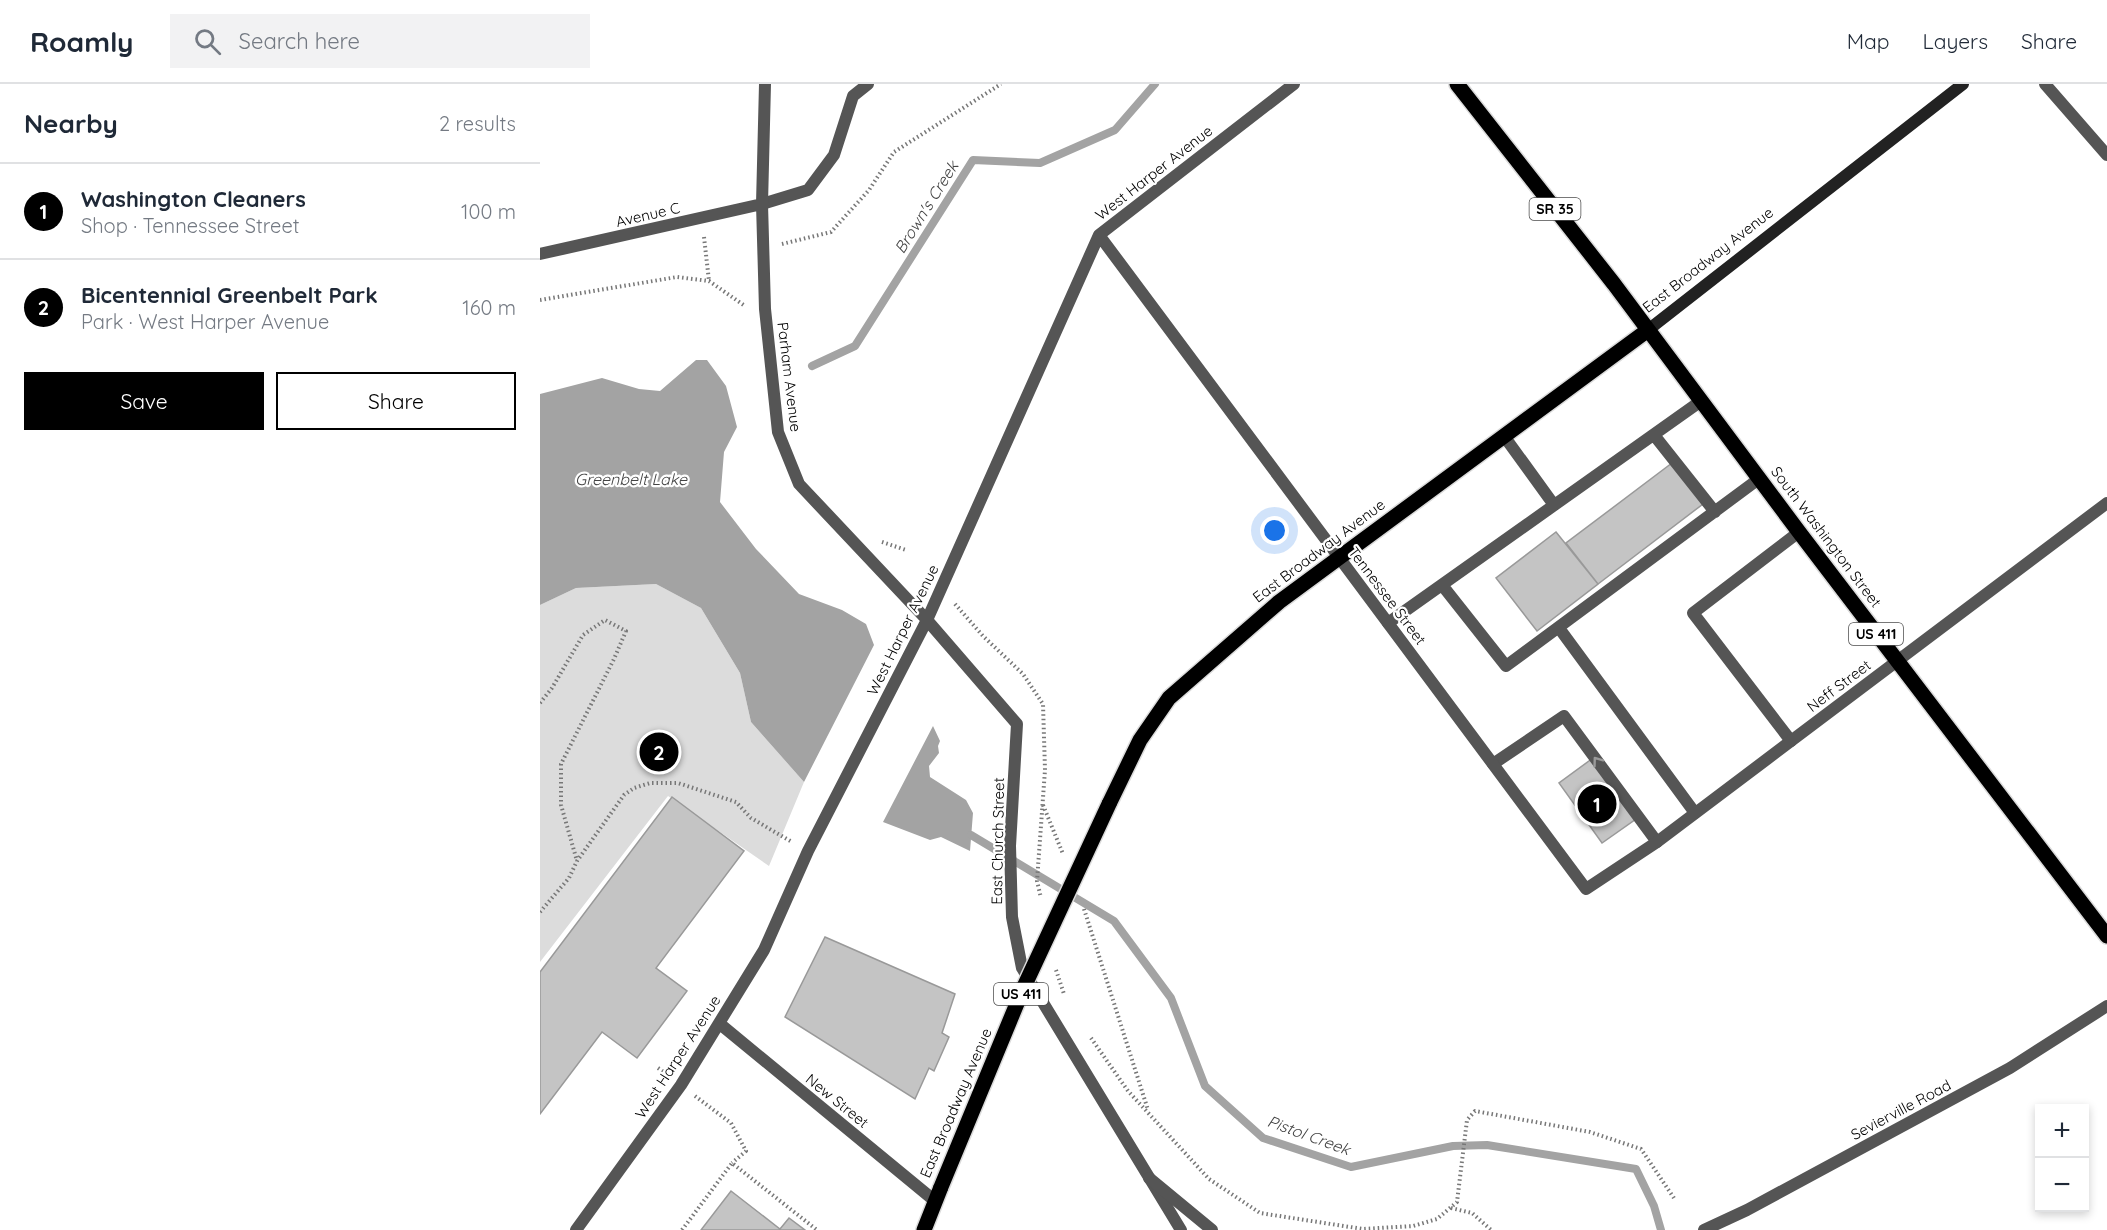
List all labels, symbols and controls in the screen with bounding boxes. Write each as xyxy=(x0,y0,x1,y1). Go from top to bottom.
search box xyxy=(170,14,590,68)
text: Roamly xyxy=(30,24,134,59)
icon: search xyxy=(191,25,224,58)
text: Search here xyxy=(239,27,360,55)
text: Map xyxy=(1847,28,1890,54)
text: Layers xyxy=(1923,28,1988,54)
text: Share xyxy=(2021,28,2077,54)
text: Nearby xyxy=(24,107,118,140)
text: 2 results xyxy=(439,111,516,136)
street label: West Harper Avenue xyxy=(1091,121,1216,224)
water label: Brown's Creek xyxy=(890,156,963,257)
text: Washington Cleaners xyxy=(81,185,306,213)
street label: Avenue C xyxy=(614,198,682,231)
road number: SR 35 xyxy=(1530,198,1580,220)
text: 1 xyxy=(40,199,47,224)
text: 100 m xyxy=(461,199,516,224)
street label: East Broadway Avenue xyxy=(1639,203,1777,317)
text: Shop · Tennessee Street xyxy=(81,213,300,238)
text: Bicentennial Greenbelt Park xyxy=(81,281,378,309)
text: 2 xyxy=(38,295,49,320)
text: 160 m xyxy=(462,295,516,320)
text: Park · West Harper Avenue xyxy=(81,309,329,334)
street label: Parham Avenue xyxy=(773,321,806,433)
button: Save xyxy=(24,372,264,430)
button: Share xyxy=(276,372,516,430)
street label: South Washington Street xyxy=(1767,462,1886,611)
water label: Greenbelt Lake xyxy=(575,469,688,489)
street label: East Broadway Avenue xyxy=(1249,495,1389,607)
your location xyxy=(1260,516,1289,545)
street label: Tennessee Street xyxy=(1344,543,1430,648)
street label: West Harper Avenue xyxy=(863,561,943,698)
road number: US 411 xyxy=(1849,623,1903,645)
street label: Neff Street xyxy=(1803,655,1874,716)
pin: 2 xyxy=(640,730,678,774)
one-way arrow xyxy=(1594,757,1605,768)
street label: East Church Street xyxy=(987,777,1008,905)
pin: 1 xyxy=(1578,782,1616,826)
road number: US 411 xyxy=(994,983,1048,1005)
street label: West Harper Avenue xyxy=(631,991,725,1122)
street label: East Broadway Avenue xyxy=(915,1025,996,1180)
street label: New Street xyxy=(802,1069,873,1132)
street label: Sevierville Road xyxy=(1847,1075,1954,1144)
map controls xyxy=(2035,1104,2089,1212)
button: + xyxy=(2035,1104,2089,1158)
water label: Pistol Creek xyxy=(1265,1111,1354,1160)
button: − xyxy=(2035,1158,2089,1212)

